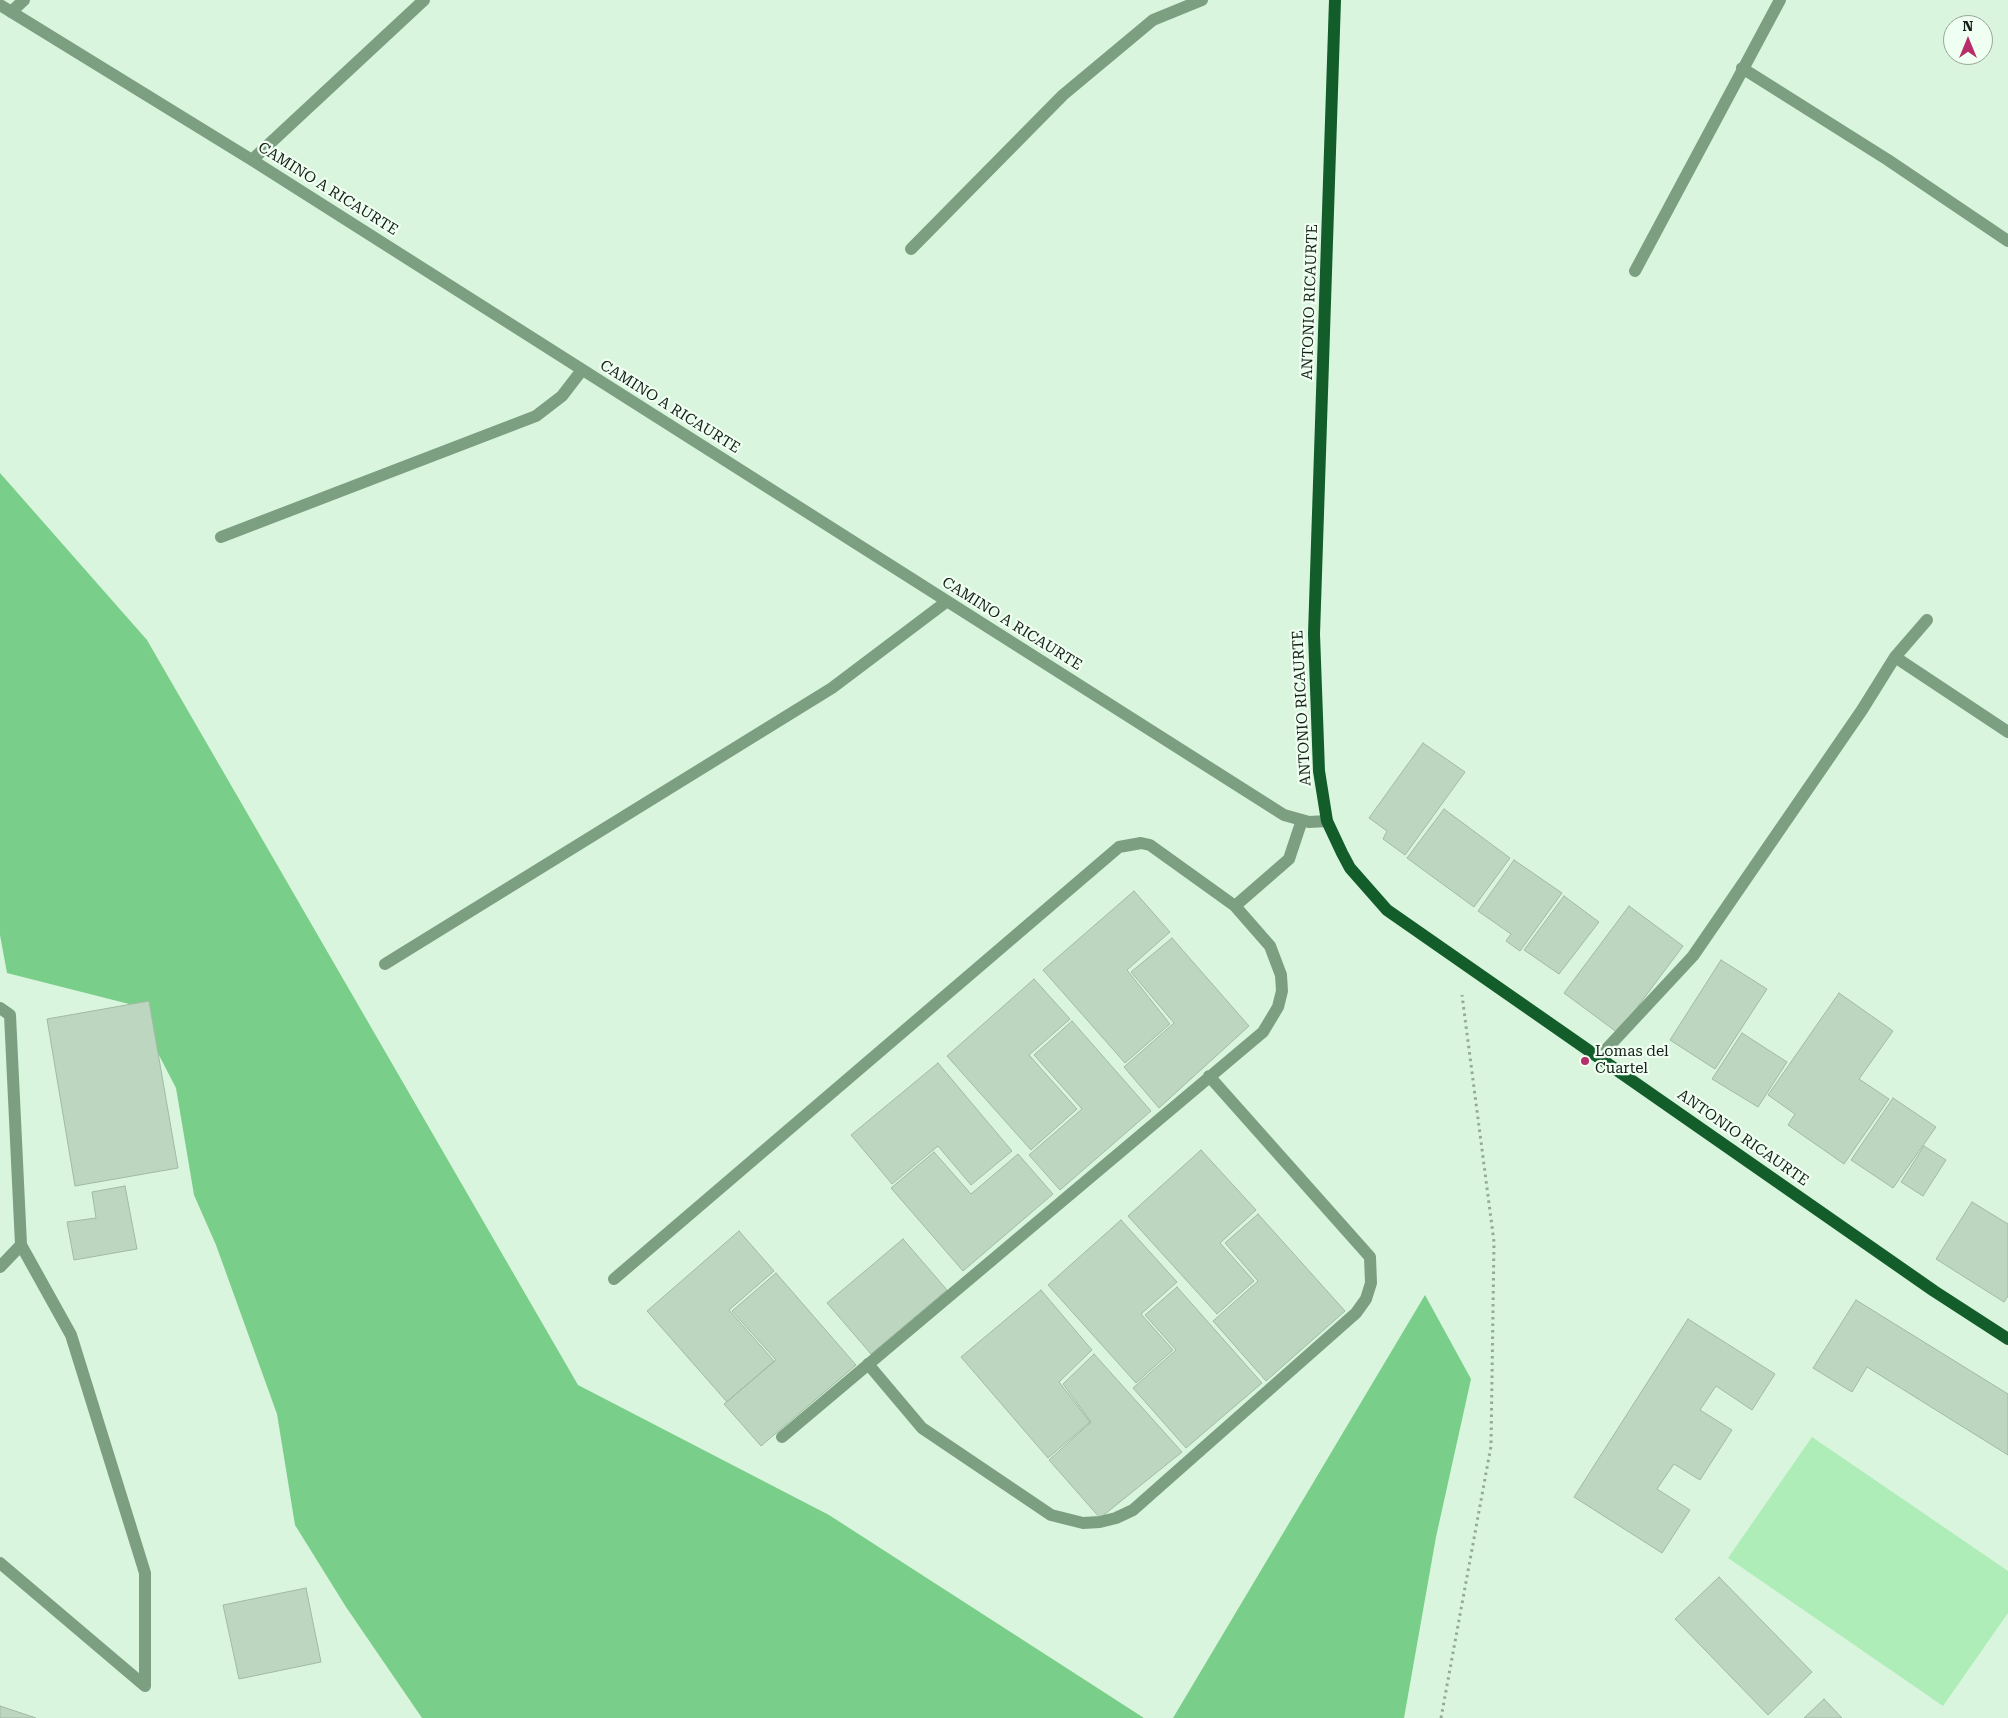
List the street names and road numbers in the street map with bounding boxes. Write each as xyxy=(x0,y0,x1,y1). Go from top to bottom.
street label: CAMINO A RICAURTE xyxy=(255,139,401,239)
street label: ANTONIO RICAURTE xyxy=(1298,224,1322,380)
street label: CAMINO A RICAURTE xyxy=(597,357,743,457)
street label: CAMINO A RICAURTE xyxy=(939,574,1085,674)
street label: ANTONIO RICAURTE xyxy=(1289,630,1315,786)
street label: ANTONIO RICAURTE xyxy=(1674,1086,1812,1190)

